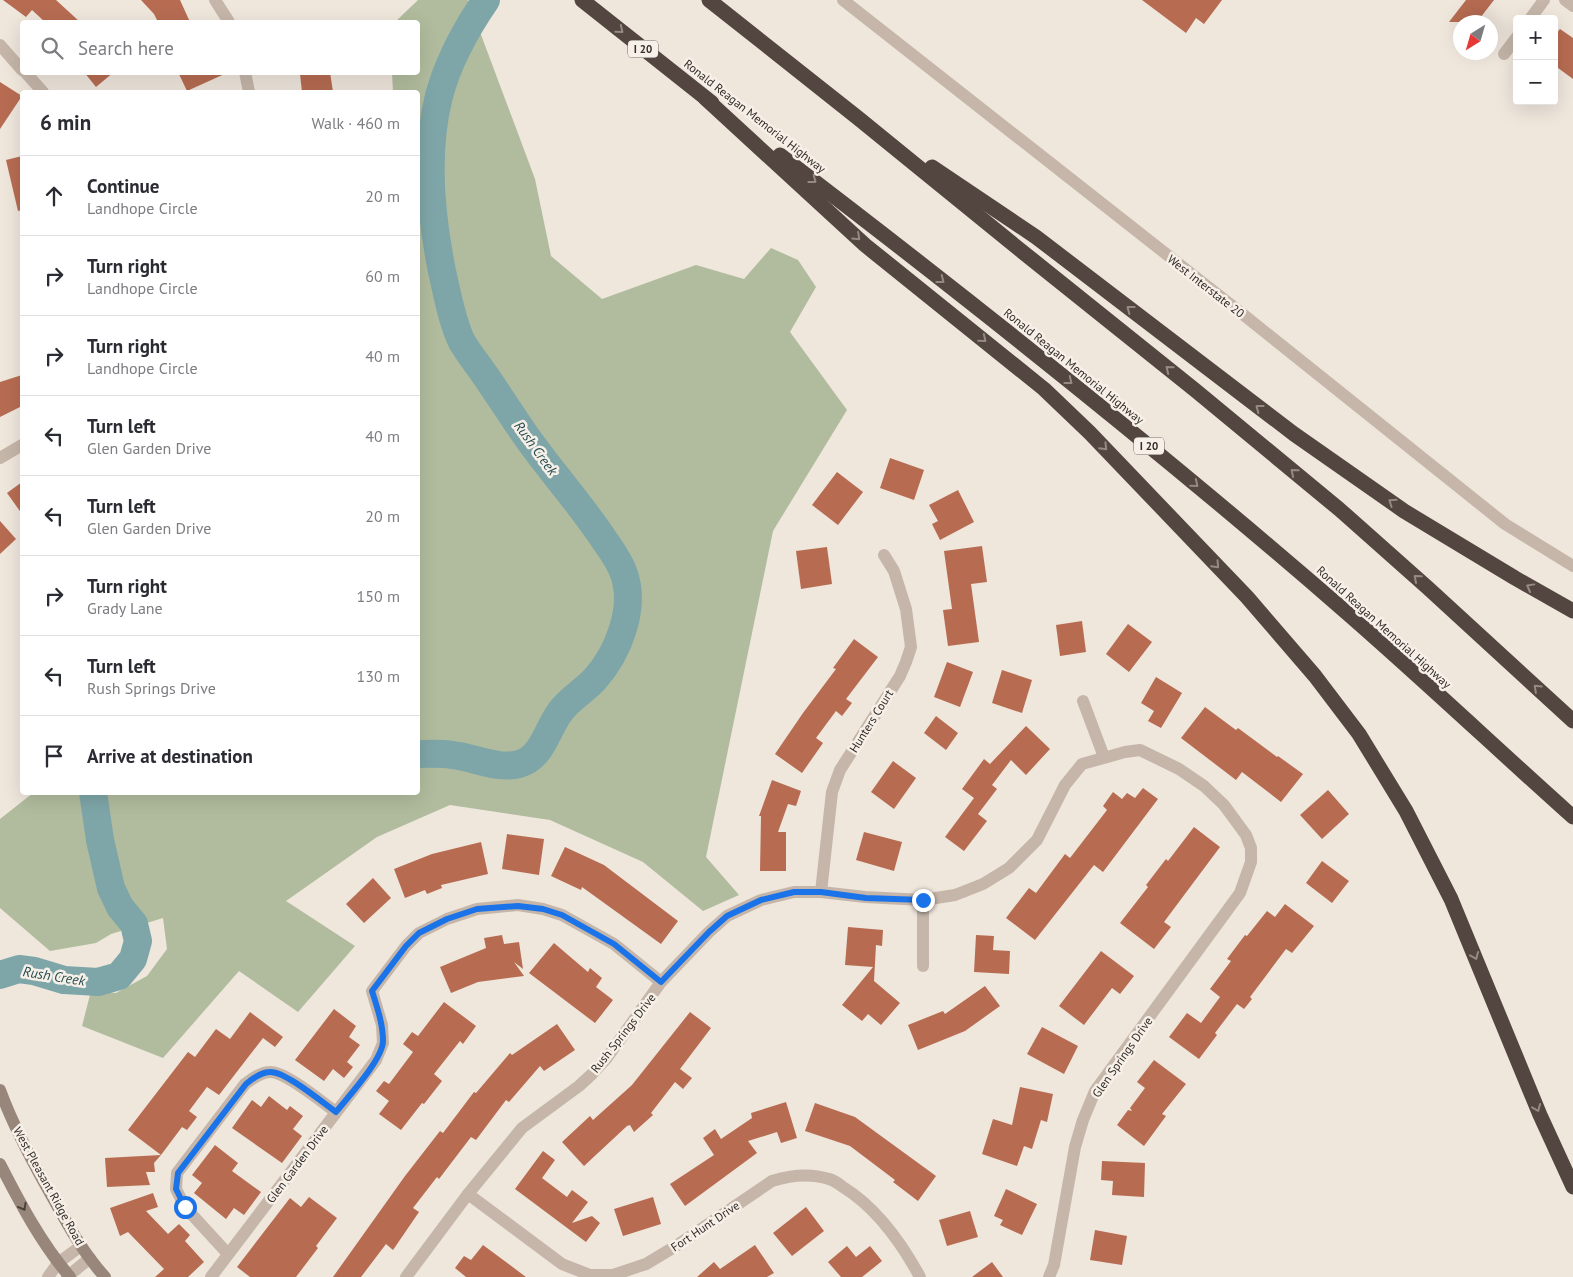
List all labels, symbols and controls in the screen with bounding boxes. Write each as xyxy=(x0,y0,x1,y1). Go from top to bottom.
north arrow xyxy=(1453,15,1498,60)
map controls xyxy=(1513,15,1558,105)
button: + xyxy=(1513,15,1558,60)
search box xyxy=(20,20,420,75)
one-way arrow xyxy=(614,25,623,33)
icon: search xyxy=(38,34,66,62)
text: Search here xyxy=(78,36,174,60)
road number: I 20 xyxy=(628,41,658,58)
street label: Ronald Reagan Memorial Highway xyxy=(681,56,829,176)
button: − xyxy=(1513,60,1558,105)
text: 6 min xyxy=(40,109,91,136)
text: Walk · 460 m xyxy=(311,113,400,133)
text: Continue xyxy=(87,174,159,198)
one-way arrow xyxy=(807,174,817,183)
icon: ahead xyxy=(40,182,68,210)
text: 20 m xyxy=(365,186,400,206)
text: Landhope Circle xyxy=(87,198,198,218)
one-way arrow xyxy=(851,231,860,240)
street label: West Interstate 20 xyxy=(1165,251,1248,321)
text: Turn right xyxy=(87,254,167,278)
icon: right xyxy=(40,262,68,290)
text: 60 m xyxy=(365,266,400,286)
one-way arrow xyxy=(935,274,945,283)
text: Landhope Circle xyxy=(87,278,198,298)
street label: Ronald Reagan Memorial Highway xyxy=(1001,305,1147,427)
one-way arrow xyxy=(1127,306,1136,315)
text: Turn right xyxy=(87,334,167,358)
one-way arrow xyxy=(977,334,986,342)
icon: right xyxy=(40,342,68,370)
text: 40 m xyxy=(365,346,400,366)
text: Landhope Circle xyxy=(87,358,198,378)
one-way arrow xyxy=(1165,366,1174,375)
one-way arrow xyxy=(1063,375,1072,384)
one-way arrow xyxy=(1256,406,1265,414)
text: Turn left xyxy=(87,414,156,438)
water label: Rush Creek xyxy=(510,417,562,479)
icon: left xyxy=(40,422,68,450)
text: 40 m xyxy=(365,426,400,446)
text: Glen Garden Drive xyxy=(87,438,211,458)
road number: I 20 xyxy=(1134,438,1164,454)
one-way arrow xyxy=(1098,441,1107,450)
one-way arrow xyxy=(1291,469,1300,478)
one-way arrow xyxy=(1189,478,1198,487)
text: Turn left xyxy=(87,494,156,518)
one-way arrow xyxy=(1388,499,1397,508)
icon: left xyxy=(40,502,68,530)
text: 20 m xyxy=(365,506,400,526)
text: Glen Garden Drive xyxy=(87,518,211,538)
one-way arrow xyxy=(1210,559,1219,568)
street label: Ronald Reagan Memorial Highway xyxy=(1314,563,1455,692)
text: Turn right xyxy=(87,574,167,598)
one-way arrow xyxy=(1414,575,1423,584)
icon: right xyxy=(40,582,68,610)
one-way arrow xyxy=(1527,583,1536,593)
text: 150 m xyxy=(357,586,400,606)
text: Grady Lane xyxy=(87,598,163,618)
text: Turn left xyxy=(87,654,156,678)
icon: left xyxy=(40,662,68,690)
text: 130 m xyxy=(357,666,400,686)
text: Rush Springs Drive xyxy=(87,678,216,698)
one-way arrow xyxy=(1534,685,1543,694)
street label: Hunters Court xyxy=(846,687,896,755)
icon: arrive xyxy=(40,742,68,770)
text: Arrive at destination xyxy=(87,744,253,768)
route end xyxy=(912,889,935,912)
one-way arrow xyxy=(1468,951,1479,960)
water label: Rush Creek xyxy=(22,962,87,990)
street label: Rush Springs Drive xyxy=(587,990,659,1076)
street label: Glen Springs Drive xyxy=(1089,1014,1155,1100)
one-way arrow xyxy=(1531,1103,1542,1112)
street label: Glen Garden Drive xyxy=(263,1122,331,1206)
street label: West Pleasant Ridge Road xyxy=(10,1124,88,1248)
route start xyxy=(174,1196,197,1219)
street label: Fort Hunt Drive xyxy=(668,1198,742,1254)
one-way arrow xyxy=(16,1201,26,1210)

